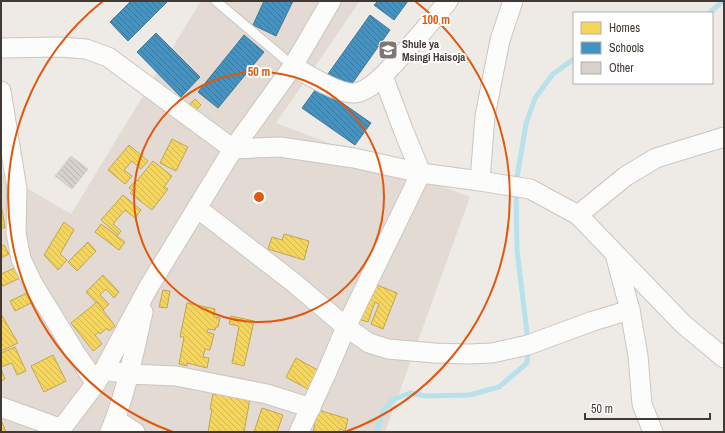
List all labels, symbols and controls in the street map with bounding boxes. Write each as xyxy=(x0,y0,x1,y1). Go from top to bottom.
text: 100 m xyxy=(422,12,450,28)
legend xyxy=(573,12,713,84)
text: Homes xyxy=(609,20,640,36)
place label: Shule ya Msingi Haisoja xyxy=(402,37,465,64)
school or university icon: Shule ya Msingi Haisoja xyxy=(377,39,399,61)
text: Schools xyxy=(609,40,644,56)
text: Other xyxy=(609,60,634,76)
text: 50 m xyxy=(248,64,270,80)
centre of rings xyxy=(252,190,266,204)
scale bar xyxy=(585,395,710,421)
text: 50 m xyxy=(591,401,613,417)

